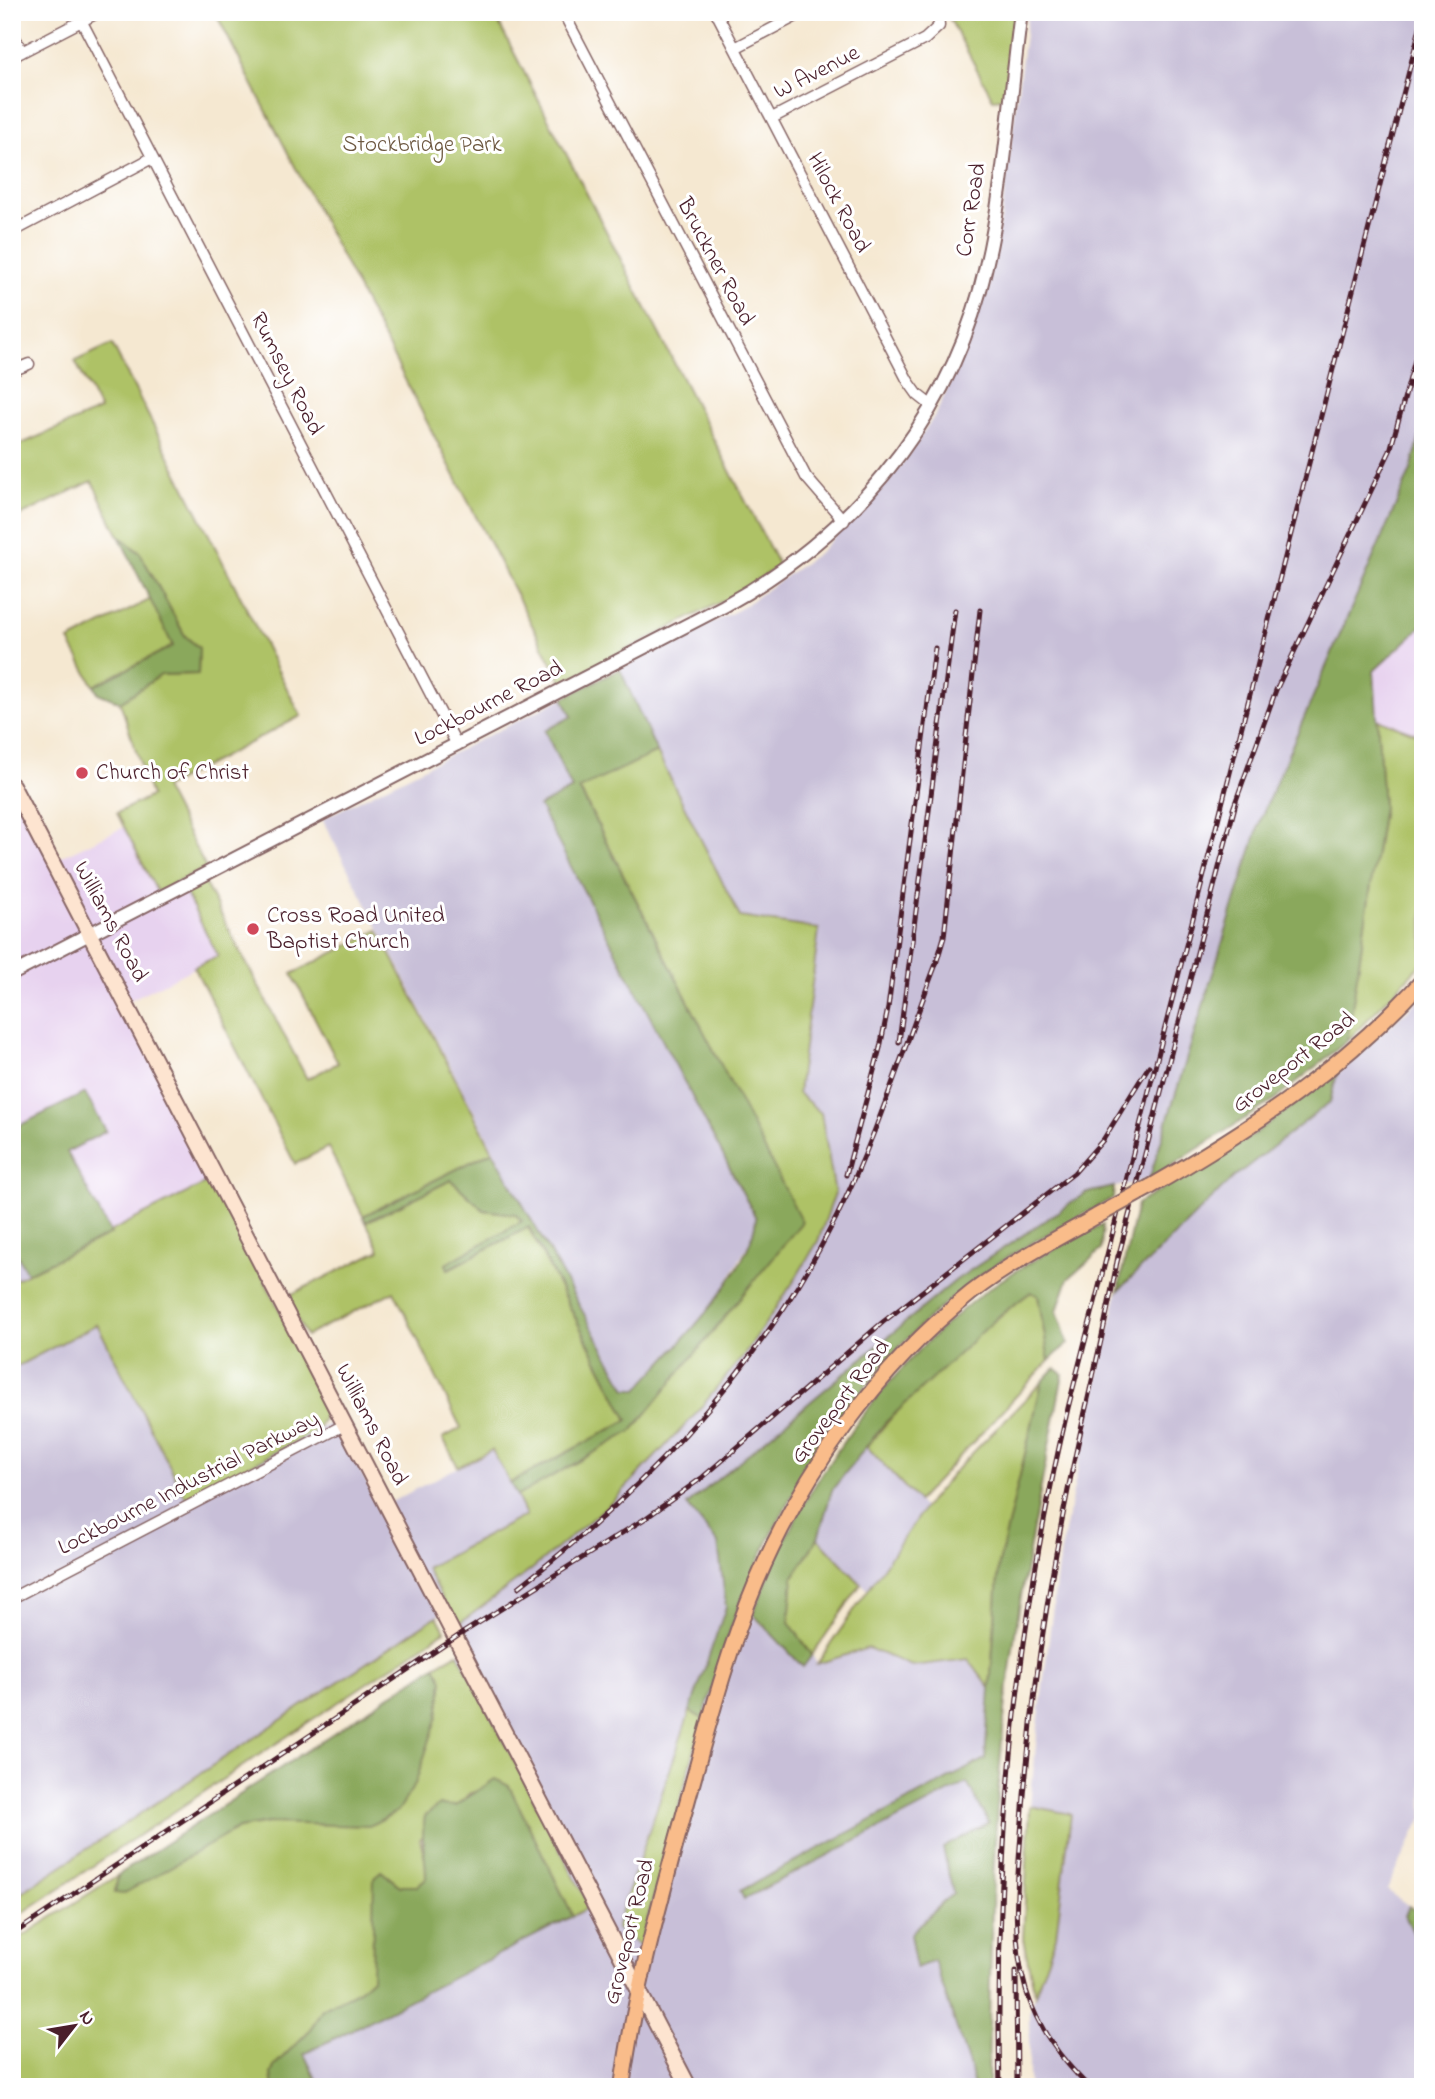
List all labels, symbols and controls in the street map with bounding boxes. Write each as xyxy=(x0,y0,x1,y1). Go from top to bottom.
street label: W Avenue xyxy=(768,37,866,109)
park label: Stockbridge Park xyxy=(342,129,502,163)
street label: Hilock Road xyxy=(798,147,878,259)
street label: Corr Road xyxy=(948,161,996,259)
street label: Bruckner Road xyxy=(667,191,763,332)
street label: Rumsey Road xyxy=(239,307,331,442)
street label: Lockbourne Road xyxy=(409,652,569,756)
place label: Church of Christ xyxy=(96,757,250,790)
marker: Church of Christ xyxy=(74,765,90,781)
street label: Williams Road xyxy=(64,856,156,988)
place label: Cross Road United Baptist Church xyxy=(266,900,445,959)
marker: Cross Road United Baptist Church xyxy=(245,921,261,937)
street label: Groveport Road xyxy=(1225,1004,1363,1122)
street label: Groveport Road xyxy=(783,1333,899,1471)
street label: Williams Road xyxy=(326,1358,416,1492)
street label: Lockbourne Industrial Parkway xyxy=(52,1404,327,1566)
street label: Groveport Road xyxy=(596,1856,664,2008)
north arrow xyxy=(38,1990,108,2060)
text: N xyxy=(72,2006,101,2031)

